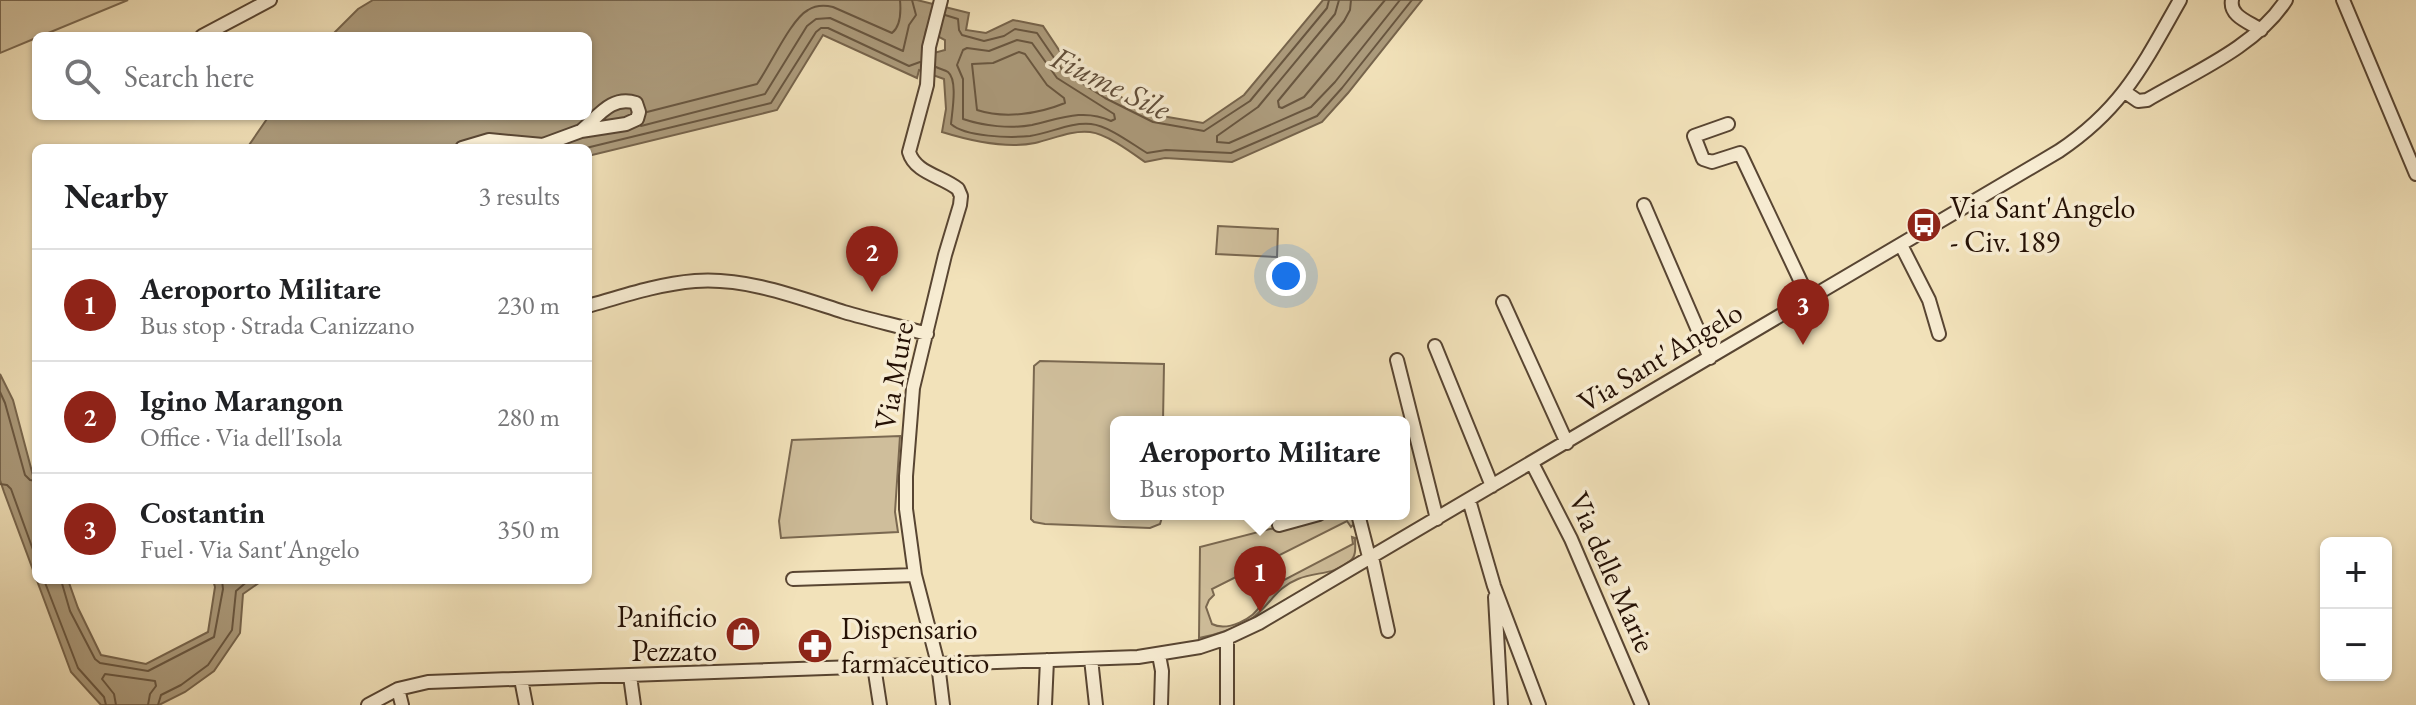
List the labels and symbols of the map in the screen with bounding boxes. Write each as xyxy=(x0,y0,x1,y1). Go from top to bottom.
water label: Fiume Sile xyxy=(1044,36,1179,130)
place label: Via Sant'Angelo - Civ. 189 xyxy=(1950,188,2135,261)
bus stop icon: Via Sant'Angelo - Civ. 189 xyxy=(1905,206,1943,244)
pin: 2 xyxy=(846,226,898,292)
your location xyxy=(1266,256,1306,296)
pin: 3 xyxy=(1777,279,1829,345)
street label: Via Sant'Angelo xyxy=(1570,292,1749,421)
street label: Via Mure xyxy=(865,319,922,433)
street label: Via delle Marie xyxy=(1560,486,1665,658)
pin: 1 xyxy=(1234,546,1286,612)
place label: Panificio Pezzato xyxy=(617,597,717,670)
place label: Dispensario farmaceutico xyxy=(841,609,989,682)
shop icon: Panificio Pezzato xyxy=(724,615,762,653)
pharmacy icon: Dispensario farmaceutico xyxy=(796,627,834,665)

